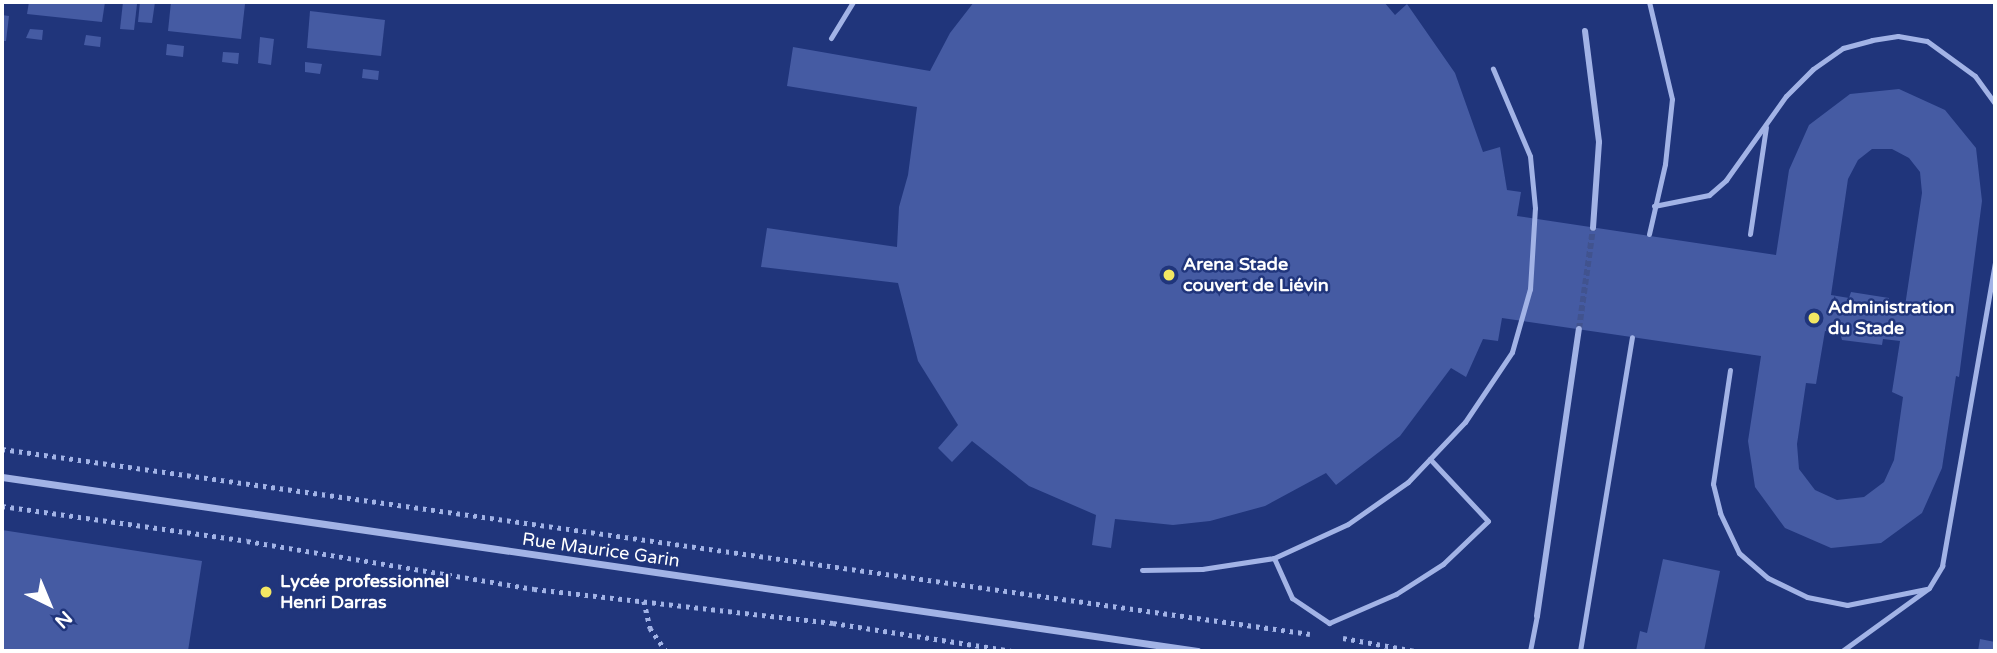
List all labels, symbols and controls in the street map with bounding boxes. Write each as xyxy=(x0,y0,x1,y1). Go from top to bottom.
place label: Arena Stade couvert de Liévin xyxy=(1183,254,1329,296)
marker: Arena Stade couvert de Liévin xyxy=(1161,267,1177,283)
place label: Administration du Stade xyxy=(1828,297,1955,340)
marker: Administration du Stade xyxy=(1806,310,1822,326)
street label: Rue Maurice Garin xyxy=(521,528,681,572)
north arrow xyxy=(14,569,84,639)
place label: Lycée professionnel Henri Darras xyxy=(280,571,449,614)
marker: Lycée professionnel Henri Darras xyxy=(258,584,274,600)
text: N xyxy=(50,606,76,633)

